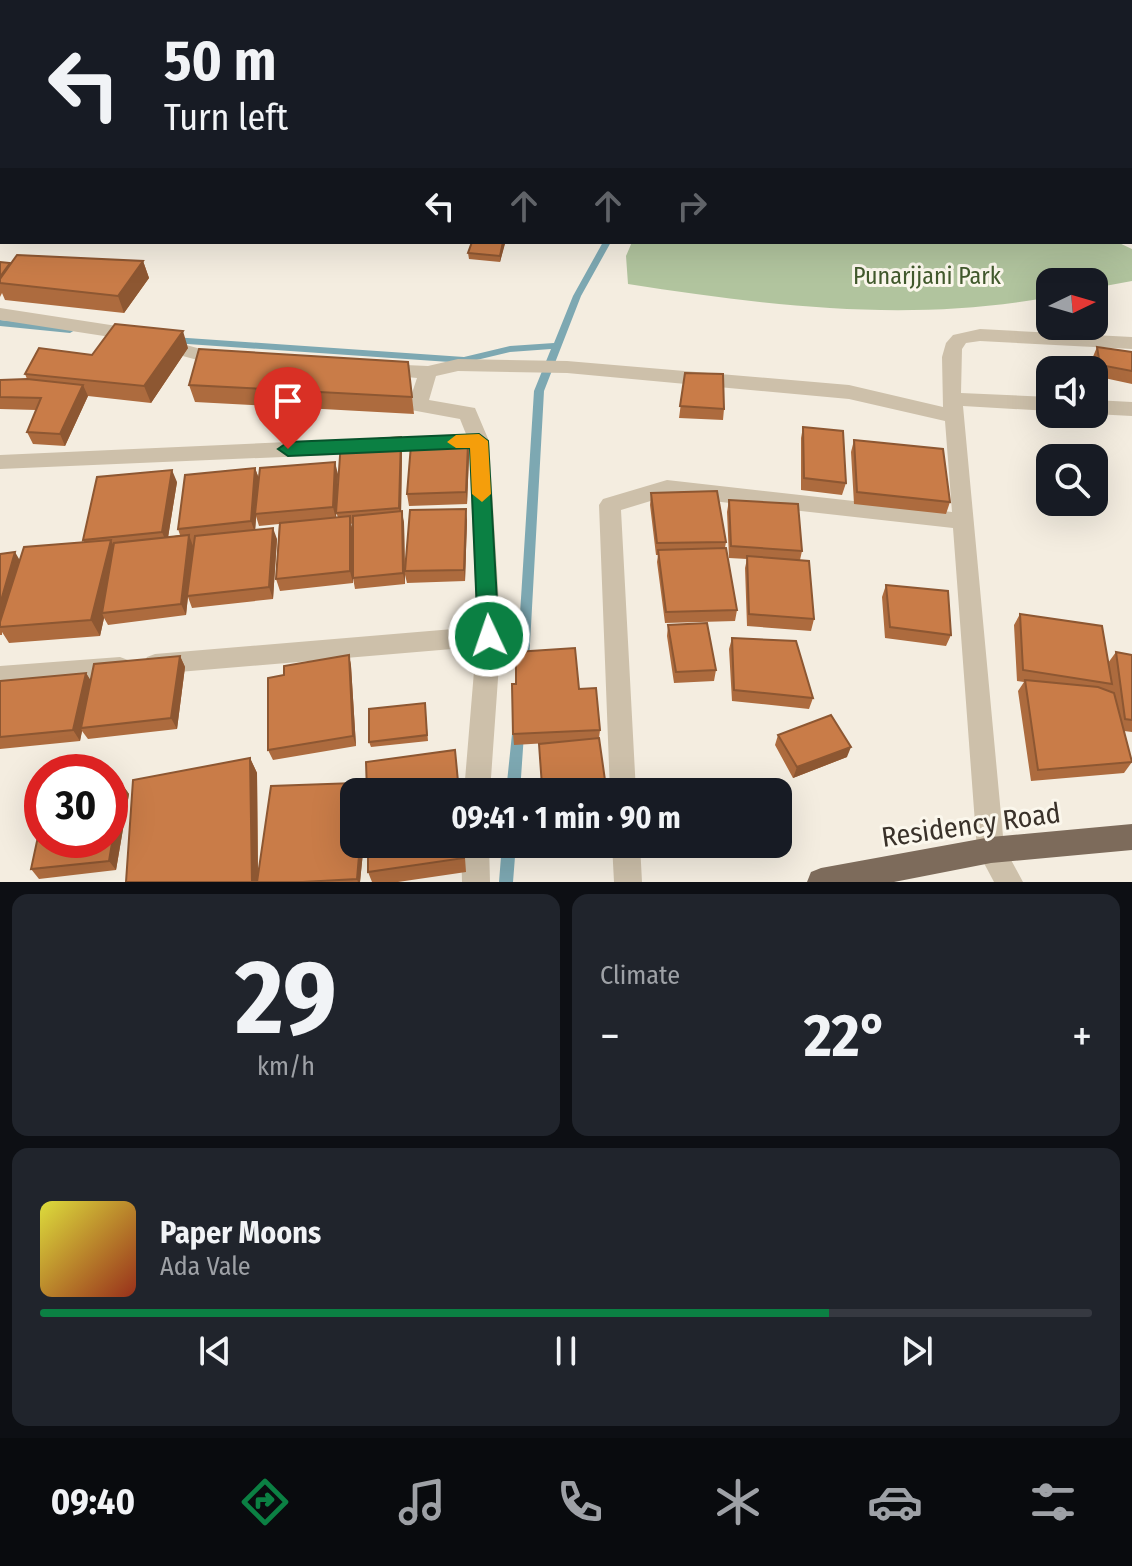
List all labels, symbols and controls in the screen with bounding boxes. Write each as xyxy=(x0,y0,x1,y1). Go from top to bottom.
text: 50 m xyxy=(164,28,276,95)
icon: left xyxy=(32,32,136,136)
text: Turn left xyxy=(164,96,288,140)
icon: left xyxy=(418,184,462,228)
icon: ahead xyxy=(502,184,546,228)
icon: ahead xyxy=(586,184,630,228)
icon: right xyxy=(670,184,714,228)
park label: Punarjjani Park xyxy=(853,262,1002,290)
north arrow xyxy=(1036,268,1108,340)
map controls xyxy=(1036,268,1108,516)
button: sound xyxy=(1036,356,1108,428)
pin xyxy=(254,367,322,449)
icon: arrive xyxy=(266,379,310,423)
button: search xyxy=(1036,444,1108,516)
position arrow xyxy=(447,594,531,678)
speed limit sign: 30 xyxy=(24,754,128,858)
street label: Residency Road xyxy=(879,796,1063,854)
text: 09:41 · 1 min · 90 m xyxy=(451,800,681,836)
text: 29 xyxy=(235,936,337,1061)
text: Climate xyxy=(600,960,680,991)
text: 22° xyxy=(804,1000,888,1072)
text: − xyxy=(600,1010,620,1063)
text: + xyxy=(1072,1010,1092,1063)
text: km/h xyxy=(257,1051,315,1082)
text: Paper Moons xyxy=(160,1215,321,1251)
text: Ada Vale xyxy=(160,1251,251,1282)
icon: previous xyxy=(193,1329,237,1373)
icon: pause xyxy=(544,1329,588,1373)
icon: next xyxy=(895,1329,939,1373)
icon: directions xyxy=(237,1474,293,1530)
icon: music xyxy=(394,1474,450,1530)
icon: phone xyxy=(552,1474,608,1530)
icon: climate xyxy=(710,1474,766,1530)
icon: car xyxy=(867,1474,923,1530)
icon: filters xyxy=(1025,1474,1081,1530)
text: 09:40 xyxy=(51,1480,135,1524)

